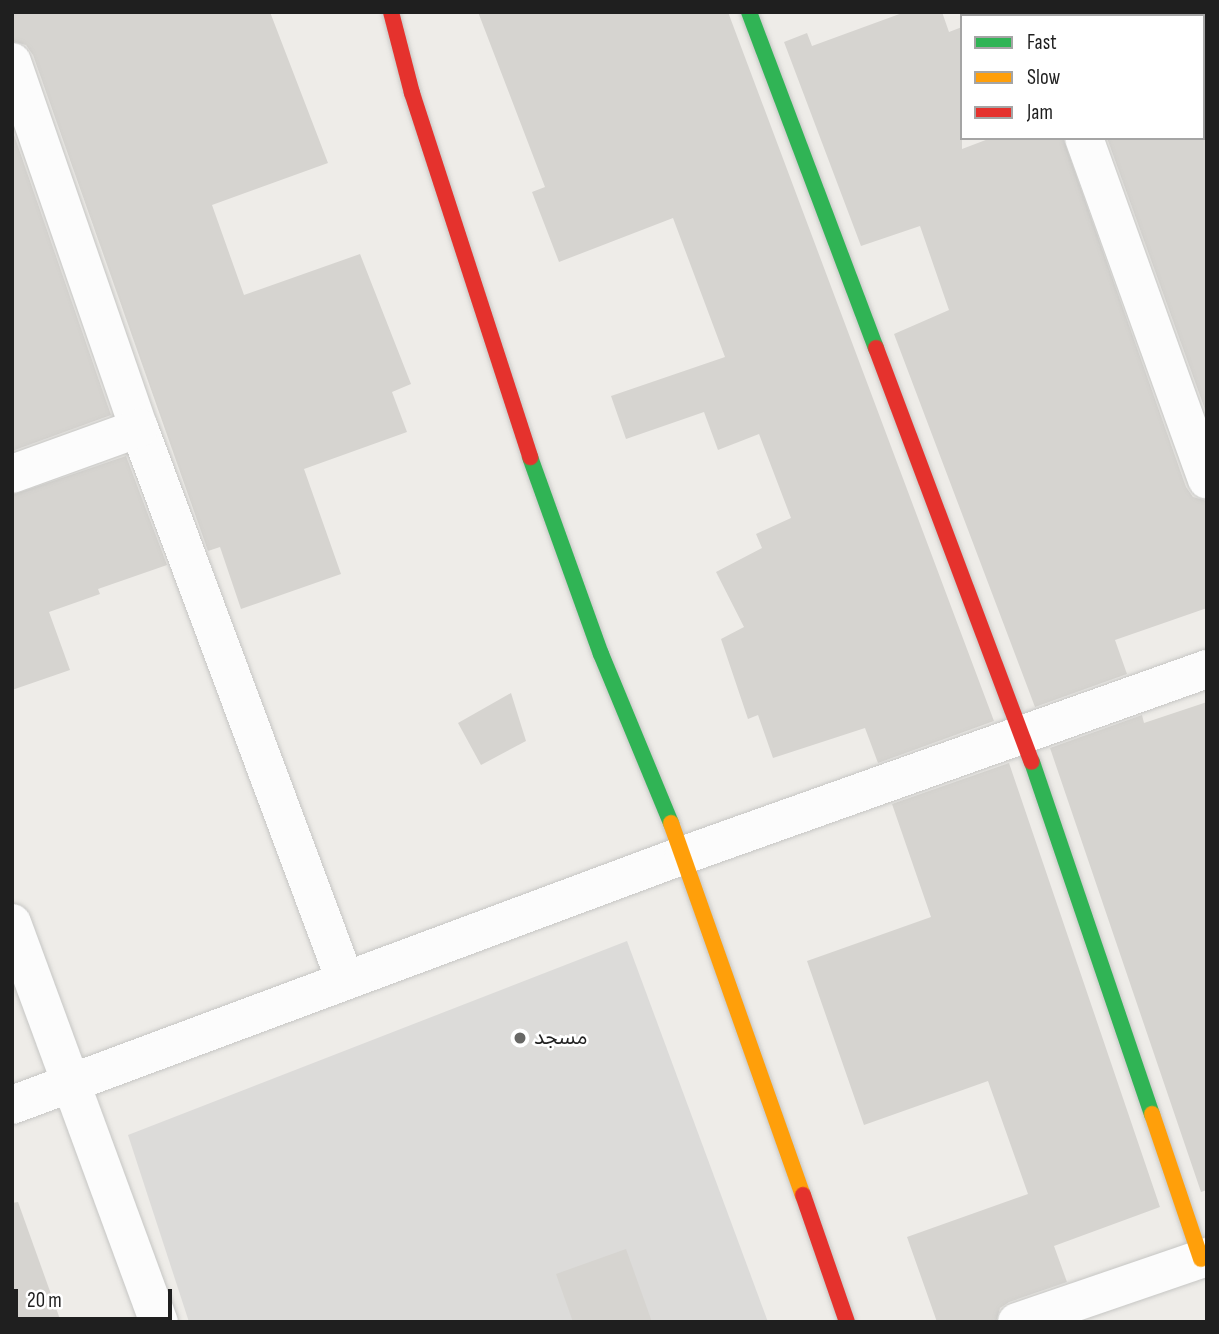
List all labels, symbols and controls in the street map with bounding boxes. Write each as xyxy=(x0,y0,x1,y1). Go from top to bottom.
legend xyxy=(960,14,1205,140)
text: Fast xyxy=(1027,30,1057,55)
text: Slow xyxy=(1027,65,1060,90)
text: Jam xyxy=(1027,100,1053,125)
place label: مسجد xyxy=(534,1025,587,1051)
marker: مسجد xyxy=(512,1030,528,1046)
scale bar xyxy=(18,1274,175,1318)
text: 20 m xyxy=(27,1288,62,1313)

